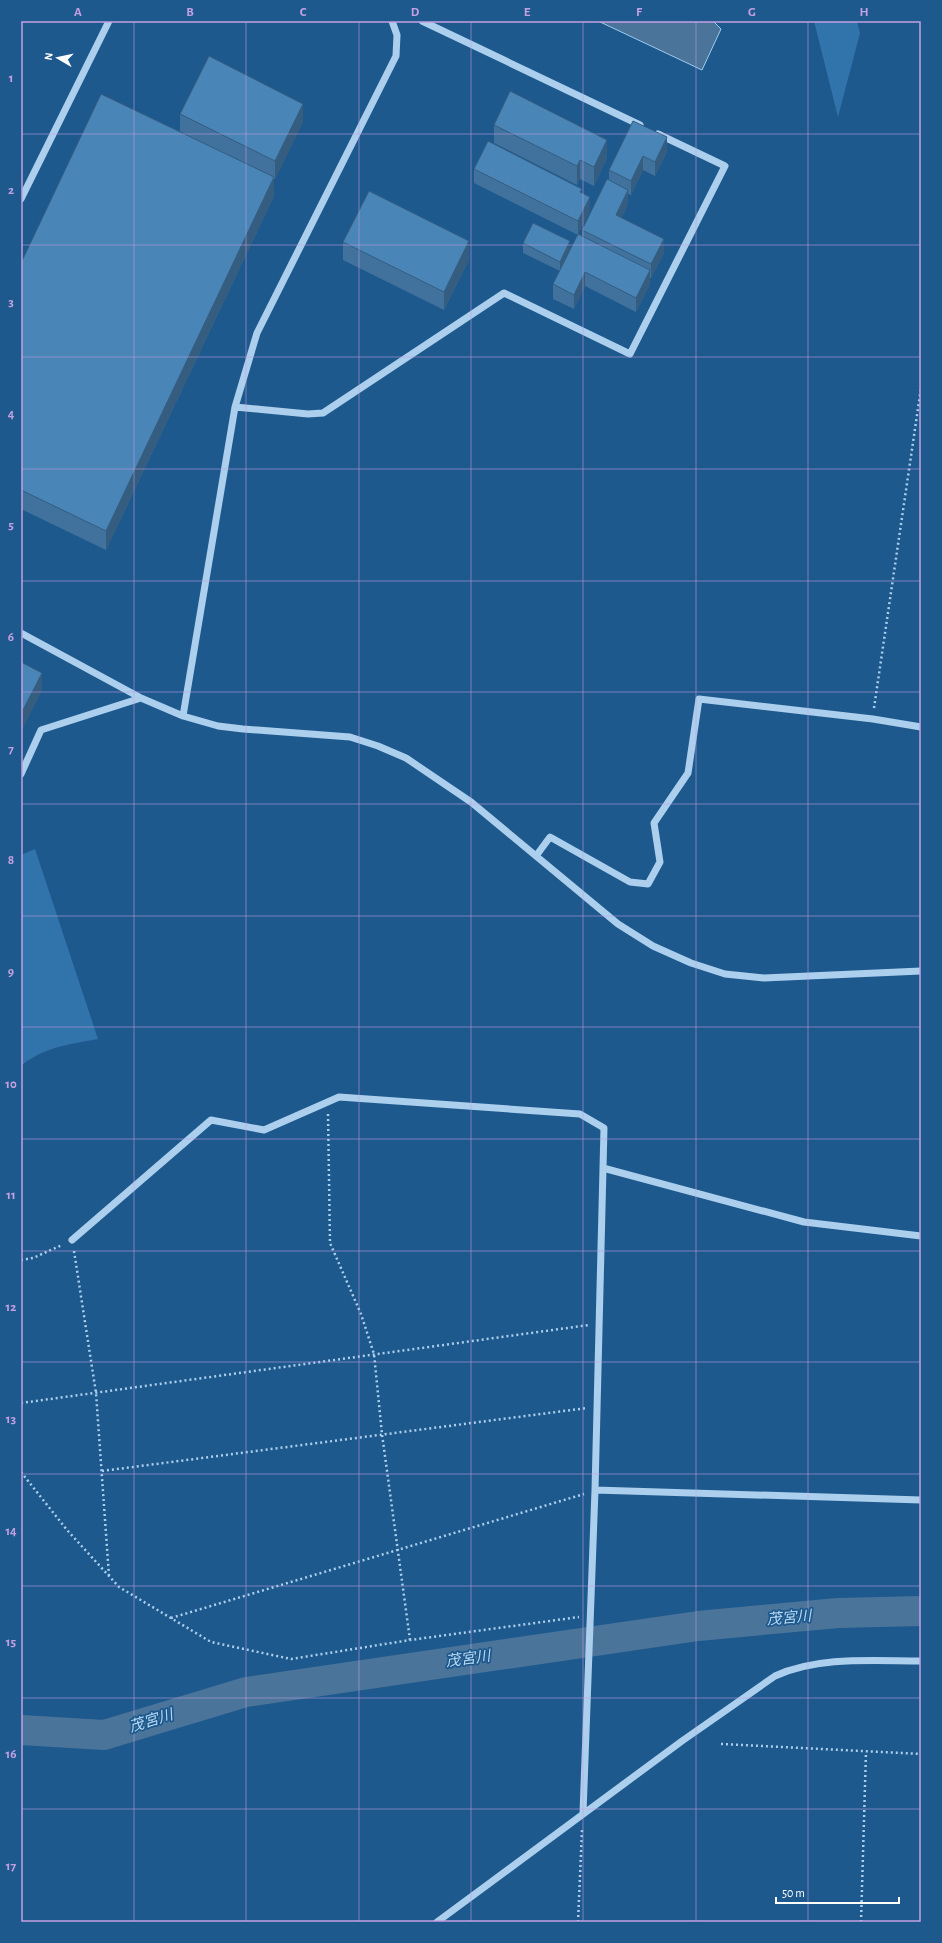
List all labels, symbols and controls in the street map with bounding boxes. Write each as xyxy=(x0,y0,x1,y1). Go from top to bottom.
text: A xyxy=(74,6,82,19)
text: B xyxy=(186,6,194,19)
text: C xyxy=(300,6,307,19)
text: D xyxy=(411,6,420,19)
text: E xyxy=(524,6,531,19)
text: F xyxy=(636,6,643,19)
text: G xyxy=(748,6,756,19)
text: H xyxy=(859,6,869,19)
north arrow xyxy=(38,38,78,78)
text: N xyxy=(43,52,55,61)
text: 1 xyxy=(9,72,13,85)
text: 2 xyxy=(8,184,14,197)
text: 3 xyxy=(8,296,14,309)
text: 4 xyxy=(8,408,15,421)
text: 5 xyxy=(8,519,14,532)
text: 6 xyxy=(8,631,14,644)
text: 7 xyxy=(8,743,14,756)
text: 8 xyxy=(8,854,14,867)
text: 9 xyxy=(8,966,14,979)
text: 10 xyxy=(5,1078,17,1091)
text: 11 xyxy=(6,1189,16,1202)
text: 12 xyxy=(6,1301,16,1314)
text: 13 xyxy=(6,1413,17,1426)
text: 14 xyxy=(5,1525,17,1538)
water label: 茂宮川 xyxy=(766,1607,814,1627)
text: 15 xyxy=(6,1636,17,1649)
water label: 茂宮川 xyxy=(445,1647,493,1670)
water label: 茂宮川 xyxy=(127,1706,177,1735)
text: 16 xyxy=(6,1748,16,1761)
text: 17 xyxy=(6,1860,17,1873)
scale bar xyxy=(776,1879,899,1905)
text: 50 m xyxy=(782,1887,805,1899)

